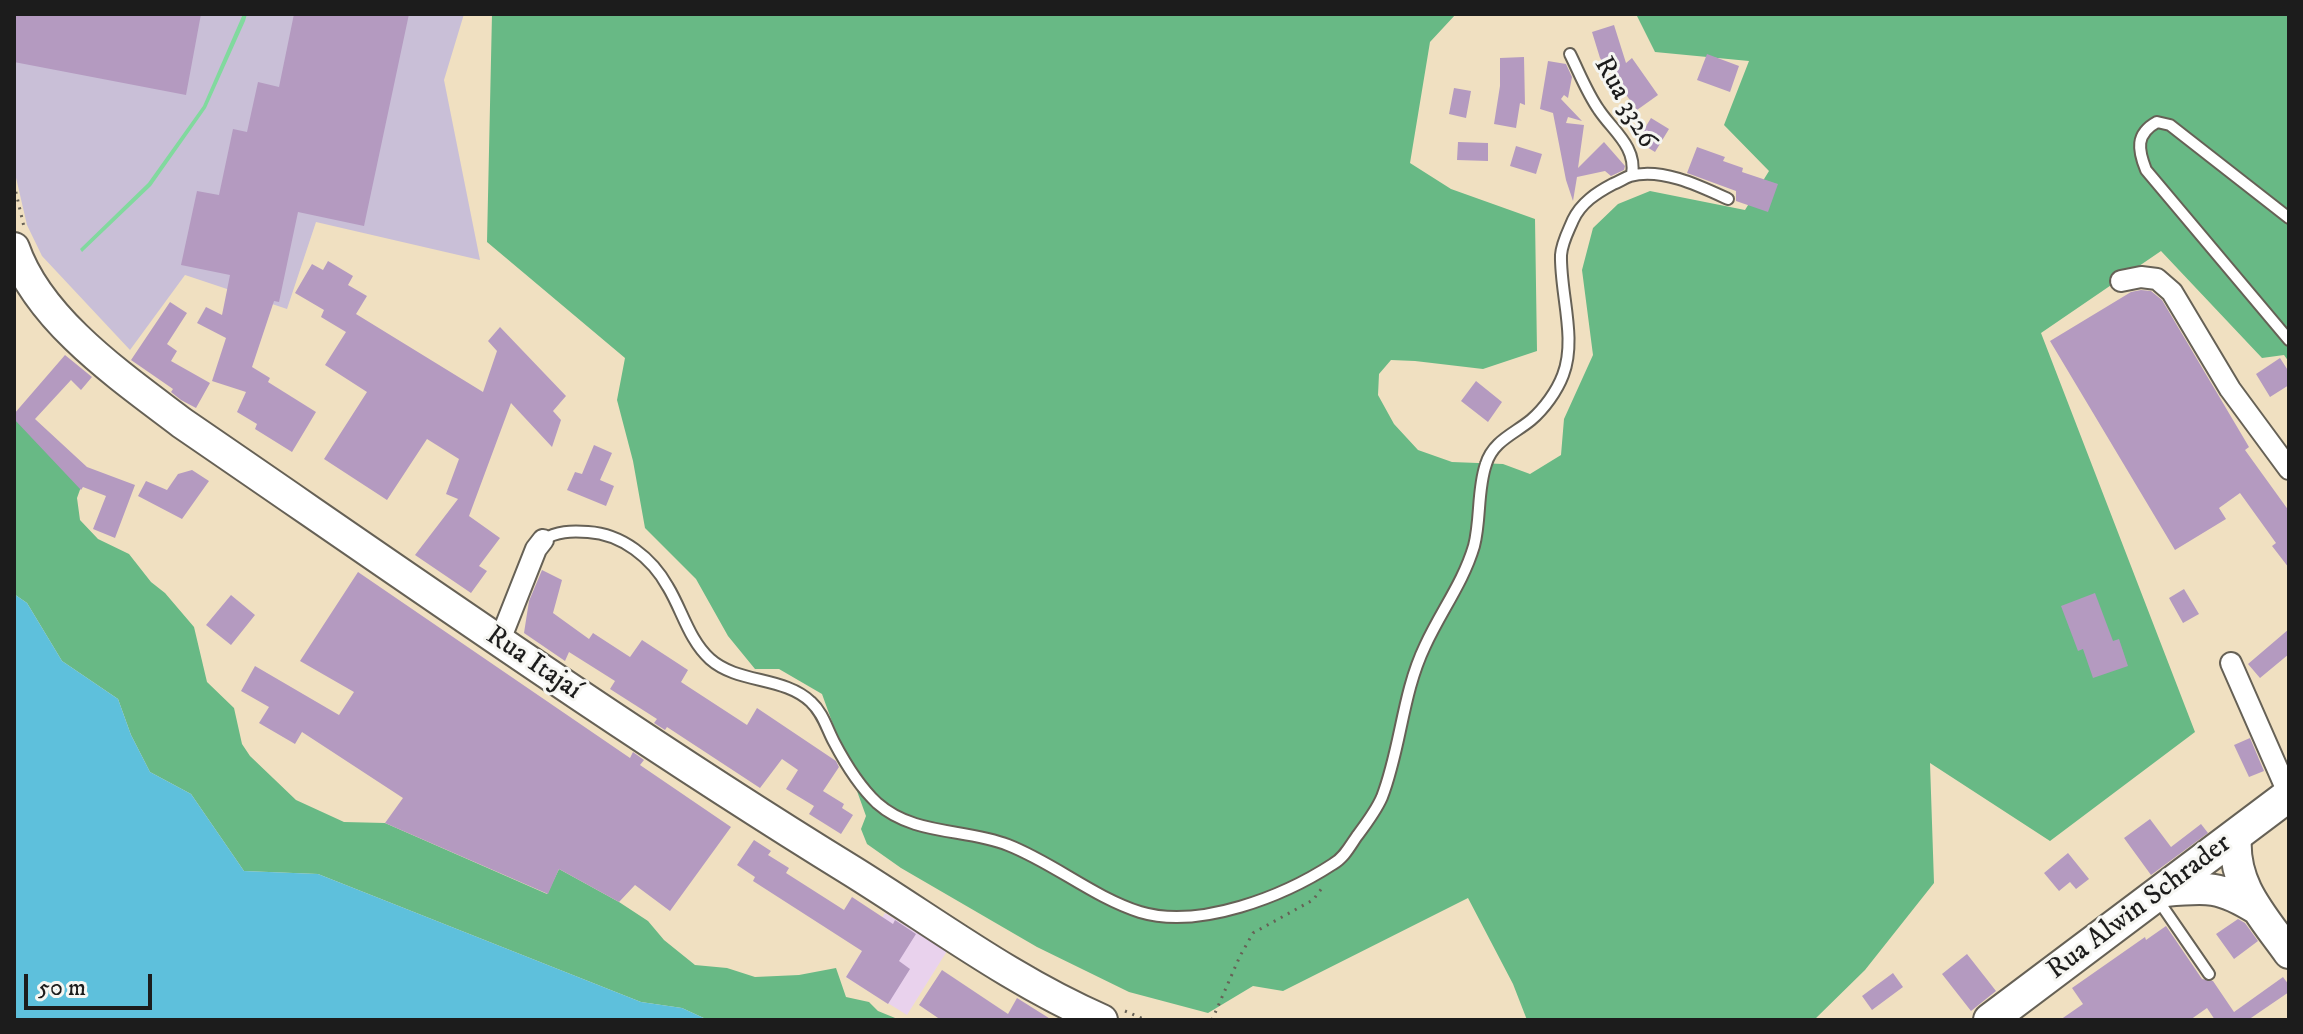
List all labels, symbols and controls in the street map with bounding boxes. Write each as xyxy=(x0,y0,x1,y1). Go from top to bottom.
street label: Rua 3326 xyxy=(1585,51,1663,155)
street label: Rua Itajaí xyxy=(479,620,587,708)
street label: Rua Alwin Schrader xyxy=(2041,828,2239,988)
scale bar xyxy=(28,958,156,1008)
text: 50 m xyxy=(38,973,86,1003)

